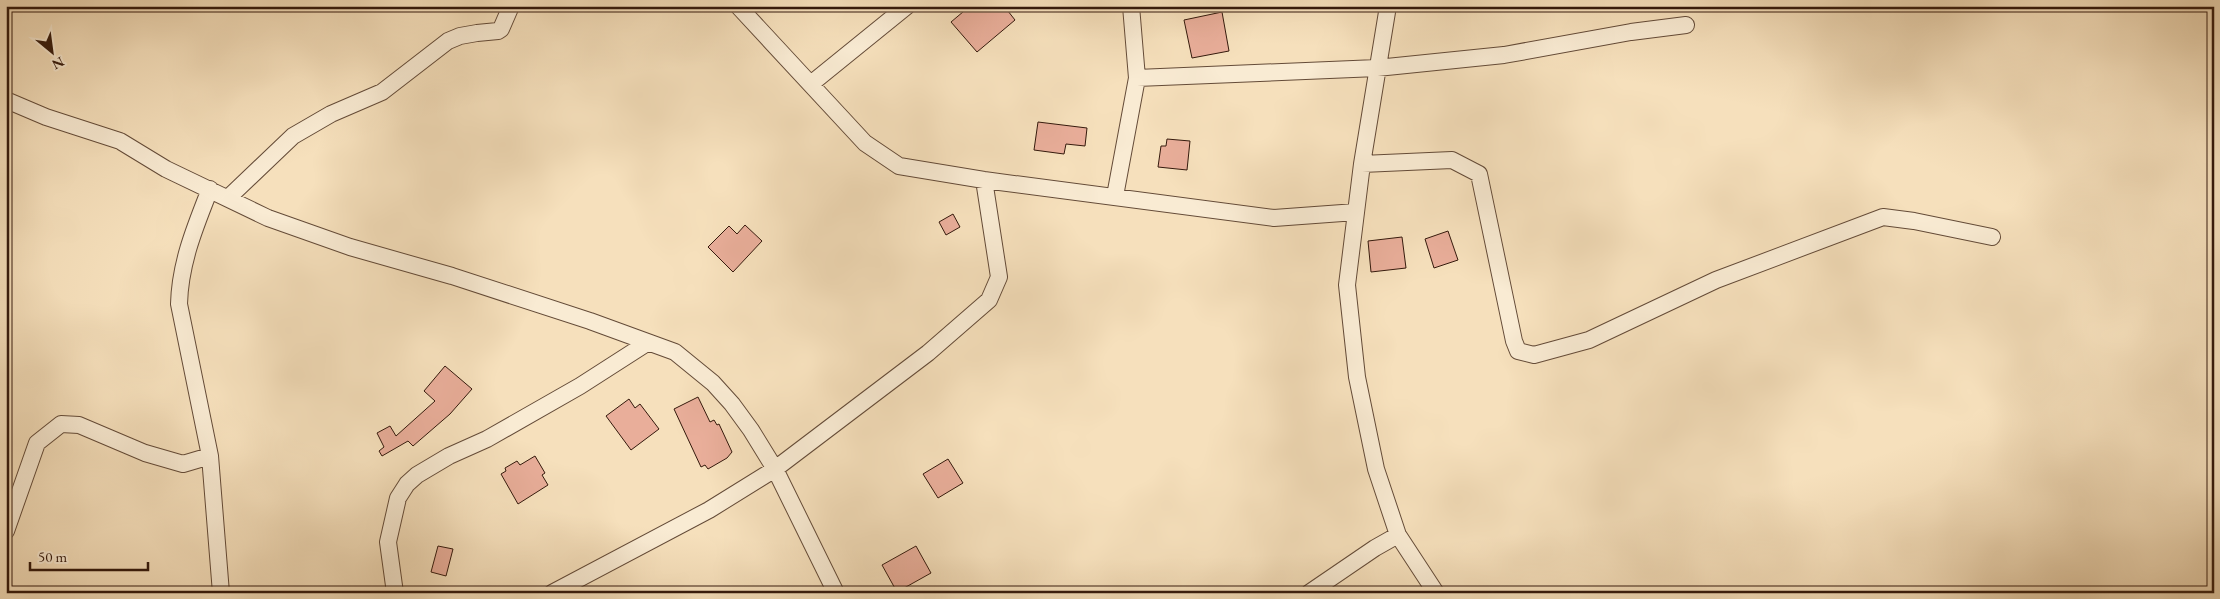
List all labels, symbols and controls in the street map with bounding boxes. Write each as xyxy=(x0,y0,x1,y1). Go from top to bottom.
north arrow xyxy=(28,28,78,78)
text: N xyxy=(48,53,68,74)
scale bar xyxy=(30,539,148,571)
text: 50 m xyxy=(38,547,67,566)

